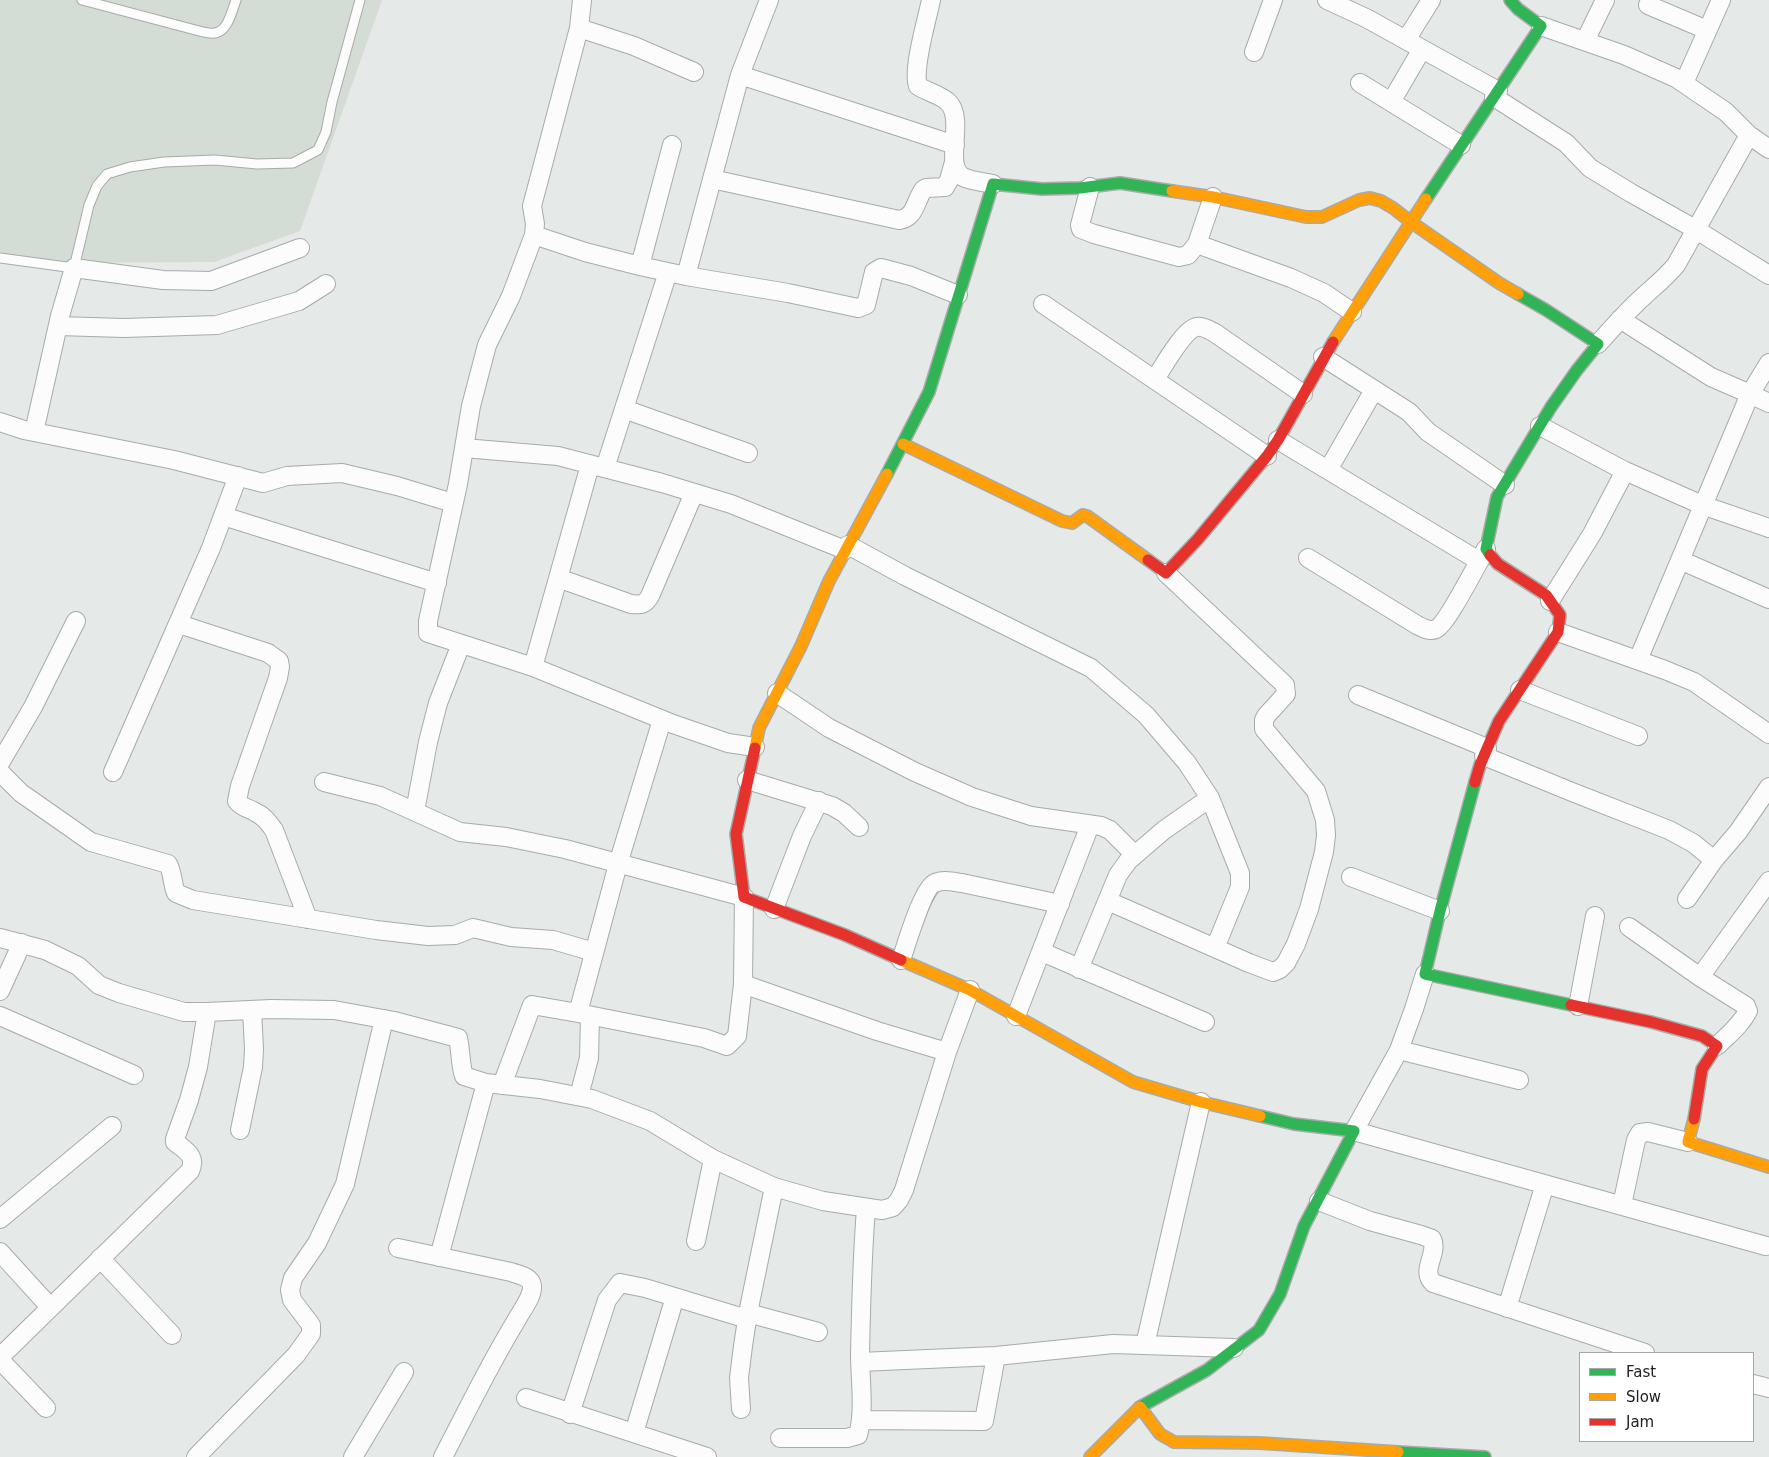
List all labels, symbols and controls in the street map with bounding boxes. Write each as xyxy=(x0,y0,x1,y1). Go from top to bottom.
legend xyxy=(1579,1352,1754,1442)
text: Fast xyxy=(1626,1363,1656,1381)
text: Slow xyxy=(1626,1388,1661,1406)
text: Jam xyxy=(1626,1413,1654,1431)

